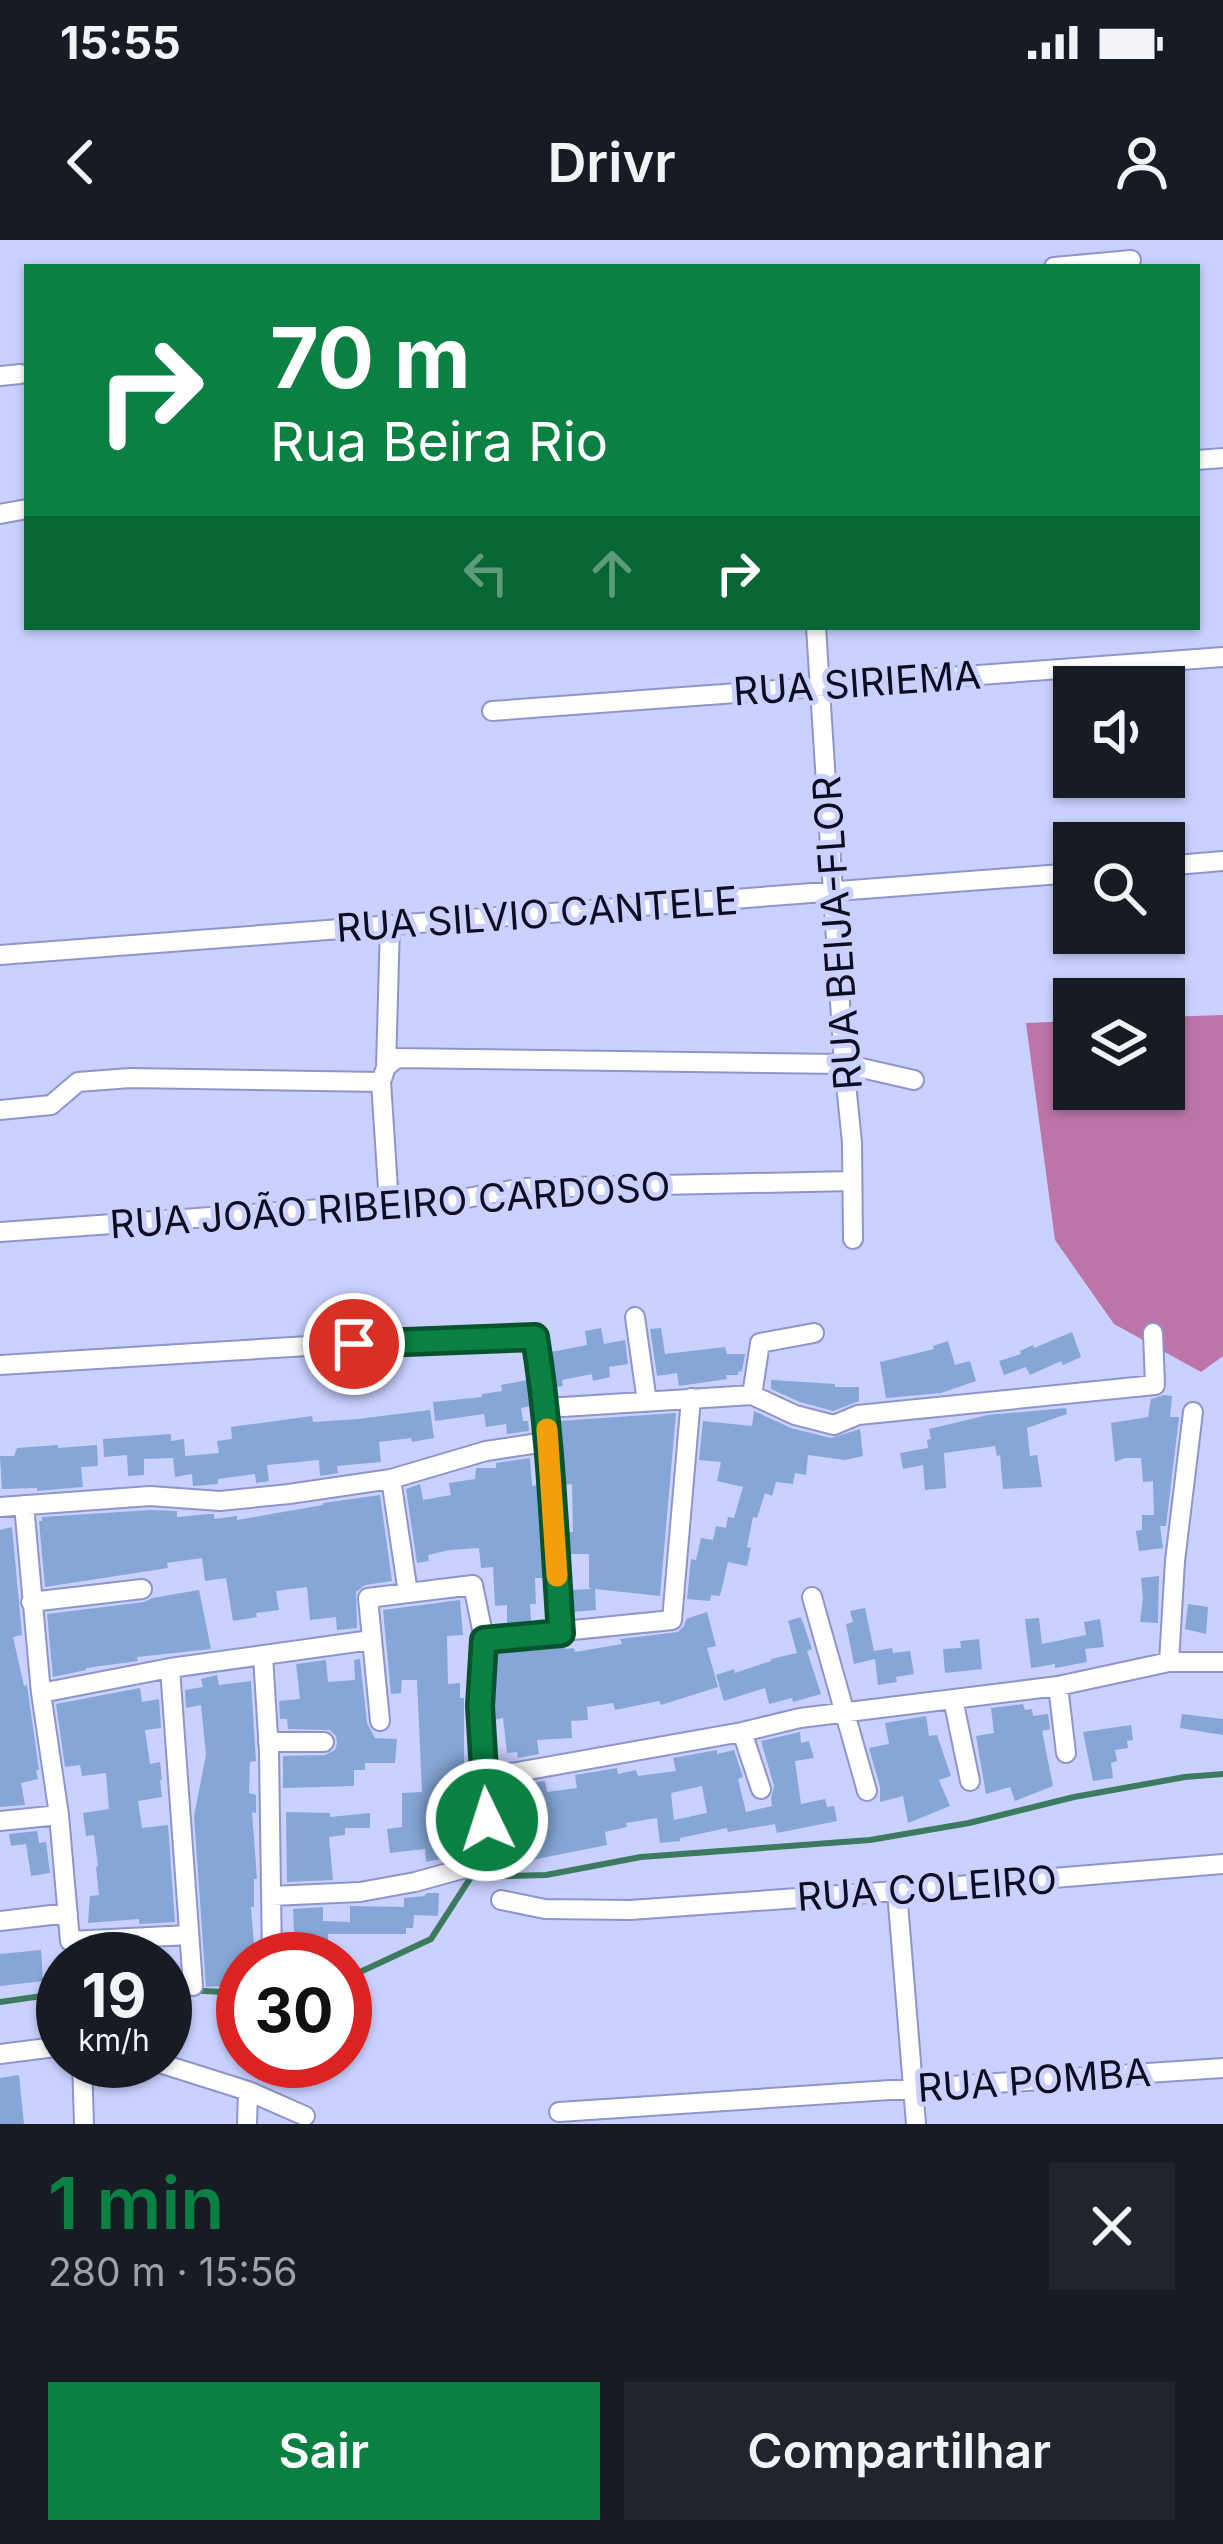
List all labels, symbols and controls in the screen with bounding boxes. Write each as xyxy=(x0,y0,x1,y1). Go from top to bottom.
text: 15:55 xyxy=(60,15,181,70)
icon: back xyxy=(48,129,114,195)
icon: person xyxy=(1109,129,1175,195)
text: Drivr xyxy=(547,130,676,195)
text: 70 m xyxy=(270,307,471,408)
icon: right xyxy=(72,312,228,468)
text: Rua Beira Rio xyxy=(270,409,608,474)
icon: left xyxy=(453,540,519,606)
icon: ahead xyxy=(579,540,645,606)
icon: right xyxy=(705,540,771,606)
street label: RUA SIRIEMA xyxy=(732,650,982,715)
map controls xyxy=(1053,666,1185,1110)
button: sound xyxy=(1053,666,1185,798)
street label: RUA BEIJA-FLOR xyxy=(802,774,871,1092)
button: search xyxy=(1053,822,1185,954)
street label: RUA SILVIO CANTELE xyxy=(335,876,739,951)
button: layers xyxy=(1053,978,1185,1110)
street label: RUA JOÃO RIBEIRO CARDOSO xyxy=(108,1161,672,1248)
pin xyxy=(303,1293,405,1395)
icon: arrive xyxy=(321,1311,387,1377)
position arrow xyxy=(424,1757,550,1883)
street label: RUA COLEIRO xyxy=(795,1855,1059,1920)
speed limit sign: 30 xyxy=(216,1932,372,2088)
text: 19 xyxy=(82,1959,146,2031)
text: km/h xyxy=(78,2022,150,2058)
street label: RUA POMBA xyxy=(916,2048,1152,2111)
text: 1 min xyxy=(48,2159,224,2246)
button: close xyxy=(1049,2163,1175,2289)
text: 280 m · 15:56 xyxy=(48,2248,298,2295)
button: Sair xyxy=(48,2382,600,2520)
button: Compartilhar xyxy=(624,2382,1175,2520)

